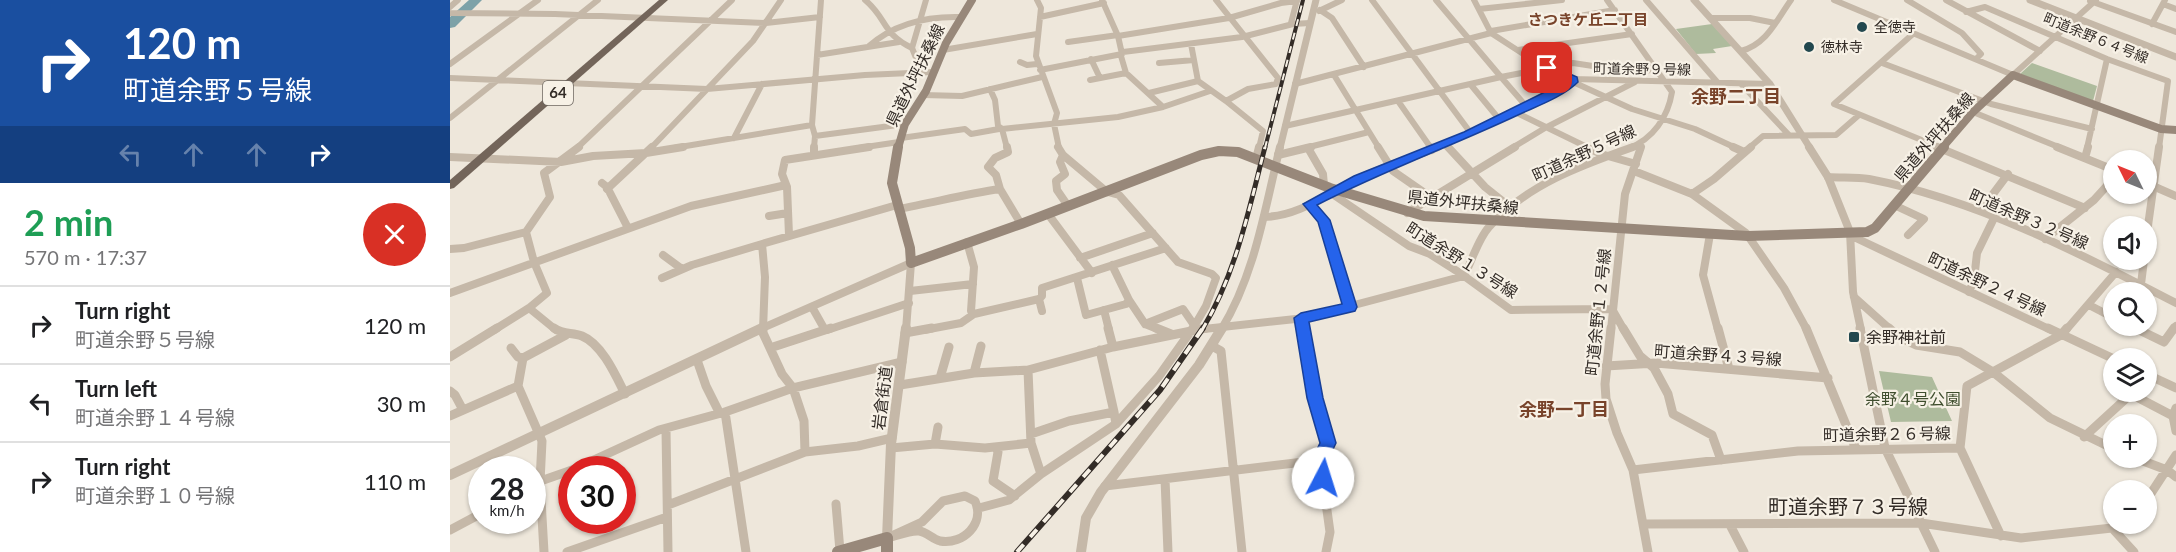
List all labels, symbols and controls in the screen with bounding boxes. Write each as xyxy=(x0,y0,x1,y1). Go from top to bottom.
street label: 町道余野６４号線 xyxy=(2041,9,2151,66)
district label: さつきケ丘二丁目 xyxy=(1528,10,1648,28)
text: 120 m xyxy=(123,18,241,68)
place label: 全徳寺 xyxy=(1874,18,1916,35)
street label: 県道外坪扶桑線 xyxy=(881,20,948,129)
marker: 全徳寺 xyxy=(1855,20,1869,34)
icon: right xyxy=(24,24,102,102)
place label: 徳林寺 xyxy=(1821,38,1863,55)
marker: 徳林寺 xyxy=(1802,40,1816,54)
pin xyxy=(1521,42,1572,93)
icon: arrive xyxy=(1530,51,1563,84)
street label: 町道余野９号線 xyxy=(1593,59,1691,78)
text: 町道余野５号線 xyxy=(123,73,312,106)
road number: 64 xyxy=(543,81,573,105)
district label: 余野二丁目 xyxy=(1691,85,1781,107)
street label: 県道外坪扶桑線 xyxy=(1890,88,1978,185)
street label: 町道余野５号線 xyxy=(1529,120,1639,185)
icon: left xyxy=(114,138,147,171)
icon: ahead xyxy=(177,138,210,171)
icon: ahead xyxy=(240,138,273,171)
icon: right xyxy=(303,138,336,171)
north arrow xyxy=(2103,150,2157,204)
map controls xyxy=(2103,150,2157,534)
street label: 町道余野３２号線 xyxy=(1967,185,2092,252)
street label: 県道外坪扶桑線 xyxy=(1406,186,1520,217)
text: 2 min xyxy=(24,200,113,244)
button: close xyxy=(363,203,426,266)
button: sound xyxy=(2103,216,2157,270)
street label: 町道余野１３号線 xyxy=(1403,218,1522,302)
text: 570 m · 17:37 xyxy=(24,245,147,269)
street label: 町道余野１２号線 xyxy=(1581,247,1614,377)
street label: 町道余野２４号線 xyxy=(1925,248,2049,319)
button: search xyxy=(2103,282,2157,336)
text: Turn right xyxy=(75,297,170,324)
icon: right xyxy=(24,309,57,342)
text: 120 m xyxy=(364,312,426,339)
text: 町道余野５号線 xyxy=(75,327,215,351)
place label: 余野神社前 xyxy=(1866,327,1946,346)
marker: 余野神社前 xyxy=(1847,330,1861,344)
street label: 町道余野４３号線 xyxy=(1654,341,1783,368)
button: layers xyxy=(2103,348,2157,402)
street label: 岩倉街道 xyxy=(868,365,895,431)
text: Turn left xyxy=(75,375,157,402)
icon: left xyxy=(24,387,57,420)
park label: 余野４号公園 xyxy=(1865,389,1961,408)
text: 30 m xyxy=(377,390,426,417)
district label: 余野一丁目 xyxy=(1519,398,1609,420)
text: 町道余野１４号線 xyxy=(75,405,235,429)
button: + xyxy=(2103,414,2157,468)
street label: 町道余野２６号線 xyxy=(1823,423,1951,444)
position arrow xyxy=(1291,446,1355,510)
text: Turn right xyxy=(75,453,170,480)
speed limit sign: 30 xyxy=(558,456,636,534)
icon: right xyxy=(24,465,57,498)
text: 110 m xyxy=(364,468,426,495)
text: 28 xyxy=(490,470,524,506)
button: − xyxy=(2103,480,2157,534)
text: 町道余野１０号線 xyxy=(75,483,235,507)
street label: 町道余野７３号線 xyxy=(1768,494,1928,518)
text: km/h xyxy=(489,501,525,519)

